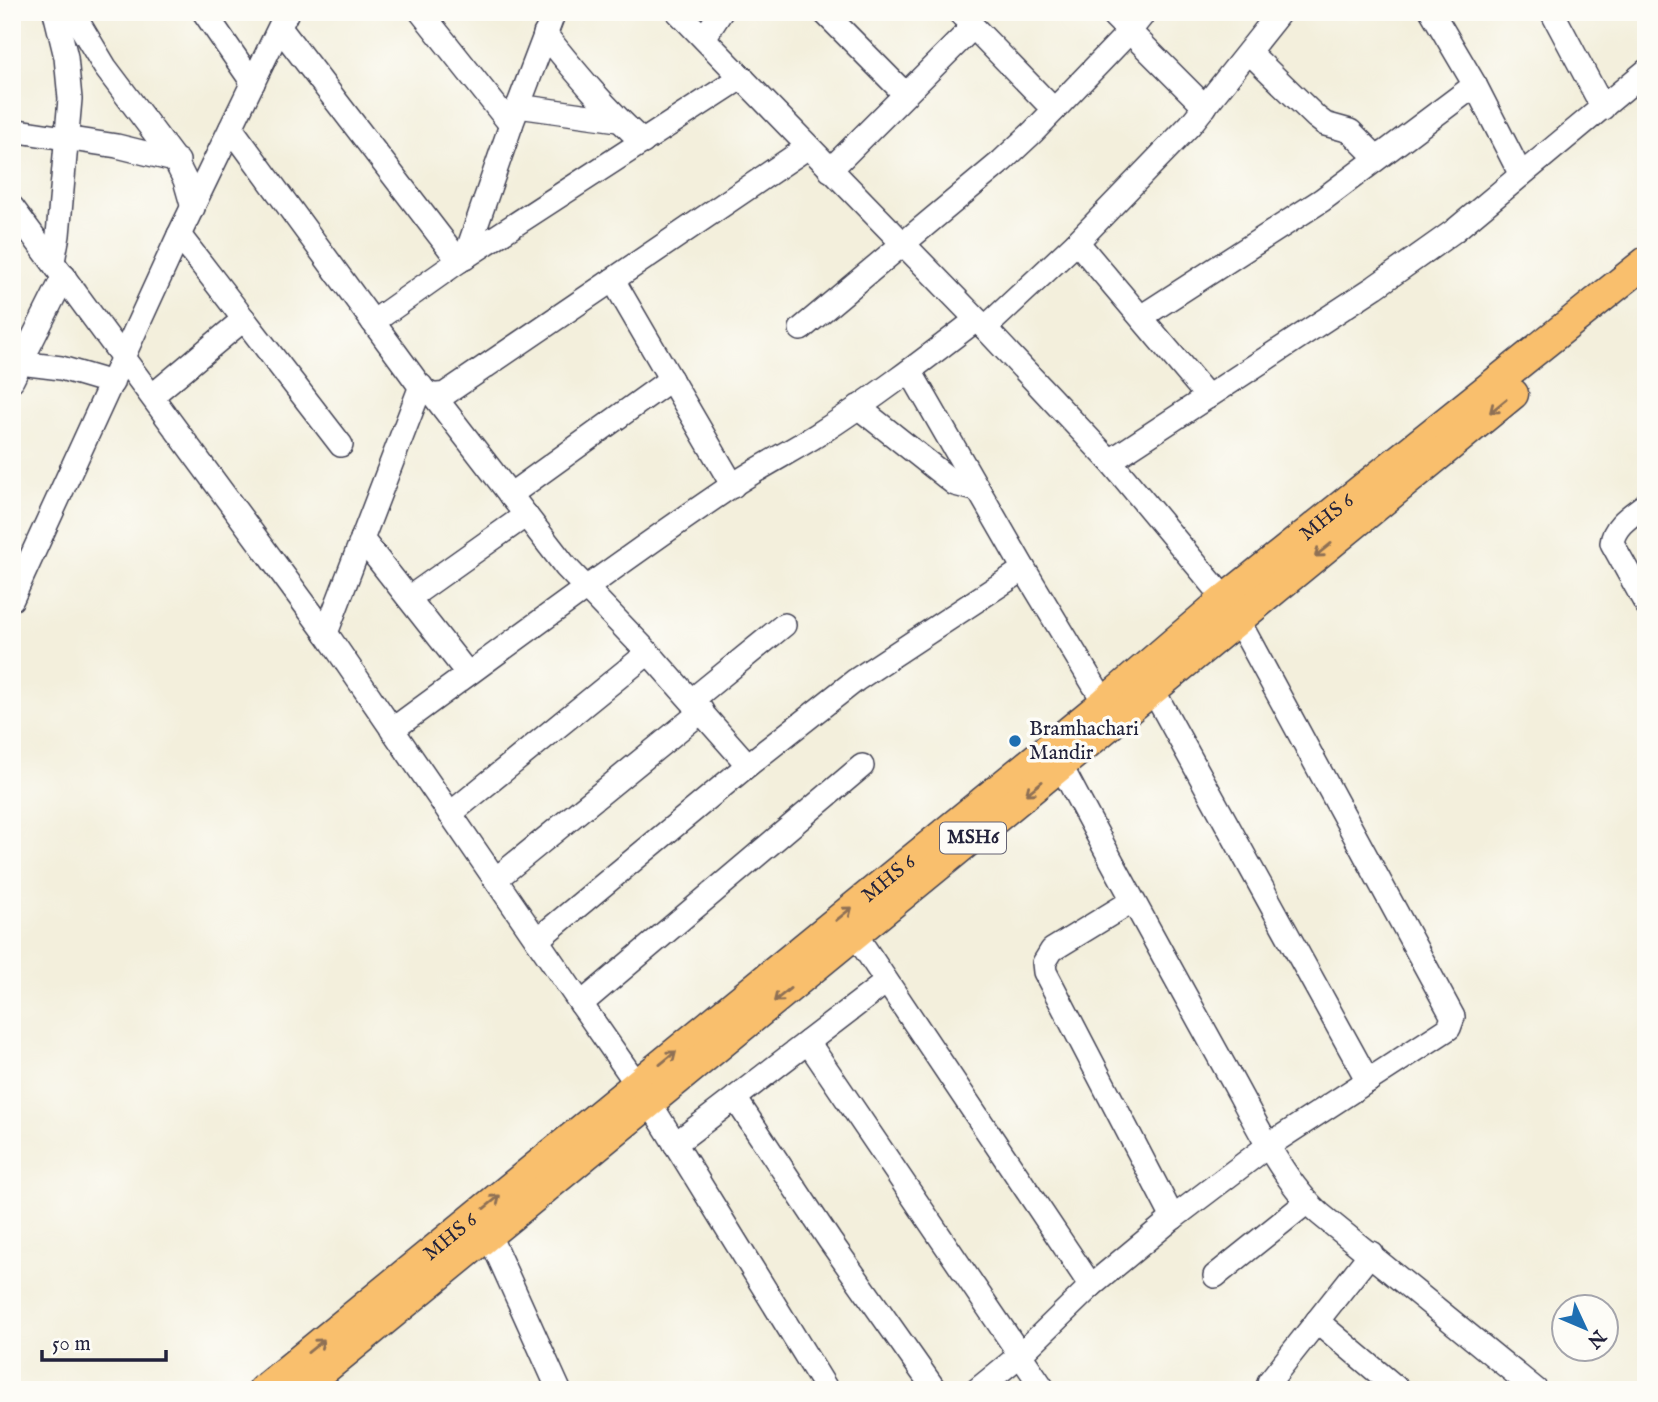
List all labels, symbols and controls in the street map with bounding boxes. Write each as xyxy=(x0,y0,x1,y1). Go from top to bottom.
one-way arrow xyxy=(1490,398,1508,414)
street label: MHS 6 xyxy=(1294,487,1360,547)
one-way arrow xyxy=(1314,543,1332,558)
place label: Bramhachari Mandir xyxy=(1029,716,1139,767)
marker: Bramhachari Mandir xyxy=(1007,733,1023,749)
one-way arrow xyxy=(1025,781,1043,796)
road number: MSH6 xyxy=(940,822,1006,853)
street label: MHS 6 xyxy=(856,848,922,909)
one-way arrow xyxy=(835,907,853,922)
one-way arrow xyxy=(773,987,791,1003)
one-way arrow xyxy=(658,1050,676,1065)
one-way arrow xyxy=(482,1194,500,1210)
street label: MHS 6 xyxy=(418,1206,484,1267)
north arrow xyxy=(1550,1294,1620,1364)
scale bar xyxy=(42,1318,166,1362)
text: N xyxy=(1581,1323,1611,1353)
text: 50 m xyxy=(52,1331,91,1358)
one-way arrow xyxy=(306,1339,324,1354)

